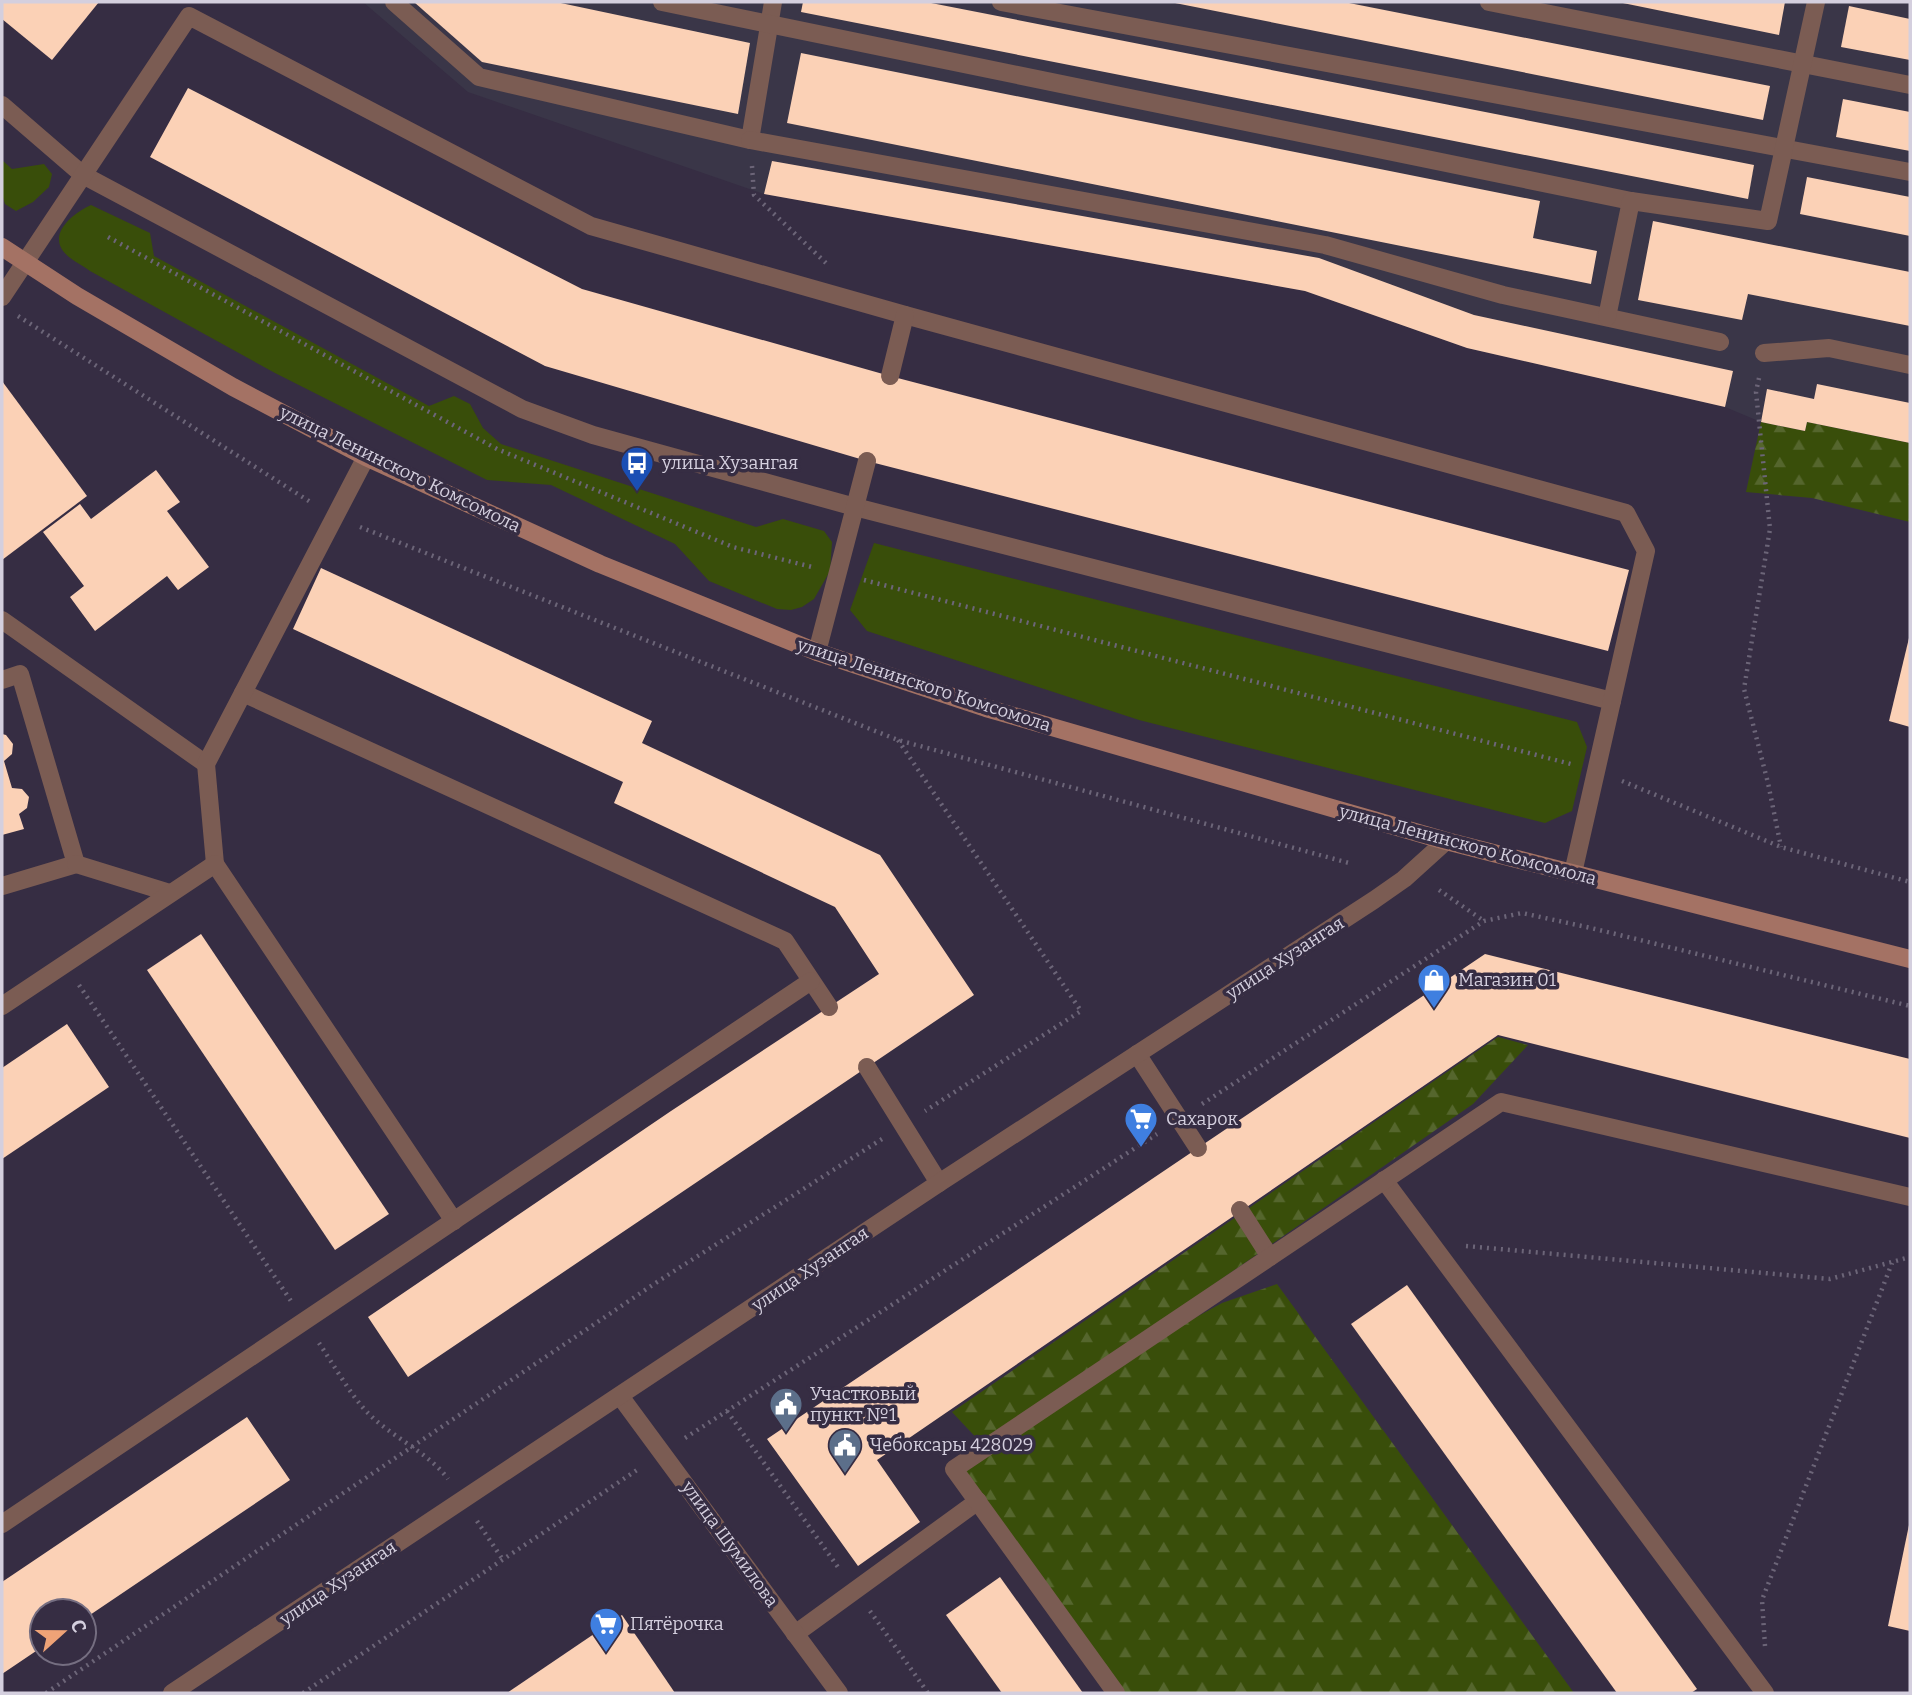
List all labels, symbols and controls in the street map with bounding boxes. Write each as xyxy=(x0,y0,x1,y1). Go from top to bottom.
street label: улица Ленинского Комсомола xyxy=(275,401,524,537)
bus stop icon: улица Хузангая xyxy=(618,444,656,493)
place label: улица Хузангая xyxy=(661,452,798,474)
street label: улица Ленинского Комсомола xyxy=(793,633,1054,736)
street label: улица Ленинского Комсомола xyxy=(1336,800,1599,890)
street label: улица Хузангая xyxy=(1221,912,1348,1005)
shop icon: Магазин 01 xyxy=(1415,961,1453,1010)
place label: Магазин 01 xyxy=(1458,969,1557,991)
supermarket icon: Сахарок xyxy=(1122,1100,1160,1149)
place label: Сахарок xyxy=(1166,1108,1239,1130)
street label: улица Хузангая xyxy=(747,1222,873,1317)
place label: Участковый пункт №1 xyxy=(810,1383,916,1426)
public building icon: Участковый пункт №1 xyxy=(767,1385,805,1434)
public building icon: Чебоксары 428029 xyxy=(826,1426,864,1475)
place label: Чебоксары 428029 xyxy=(870,1434,1033,1456)
street label: улица Шумилова xyxy=(676,1476,783,1611)
street label: улица Хузангая xyxy=(275,1536,401,1631)
north arrow xyxy=(28,1597,98,1667)
supermarket icon: Пятёрочка xyxy=(587,1605,625,1654)
place label: Пятёрочка xyxy=(630,1613,724,1635)
text: С xyxy=(66,1616,91,1636)

